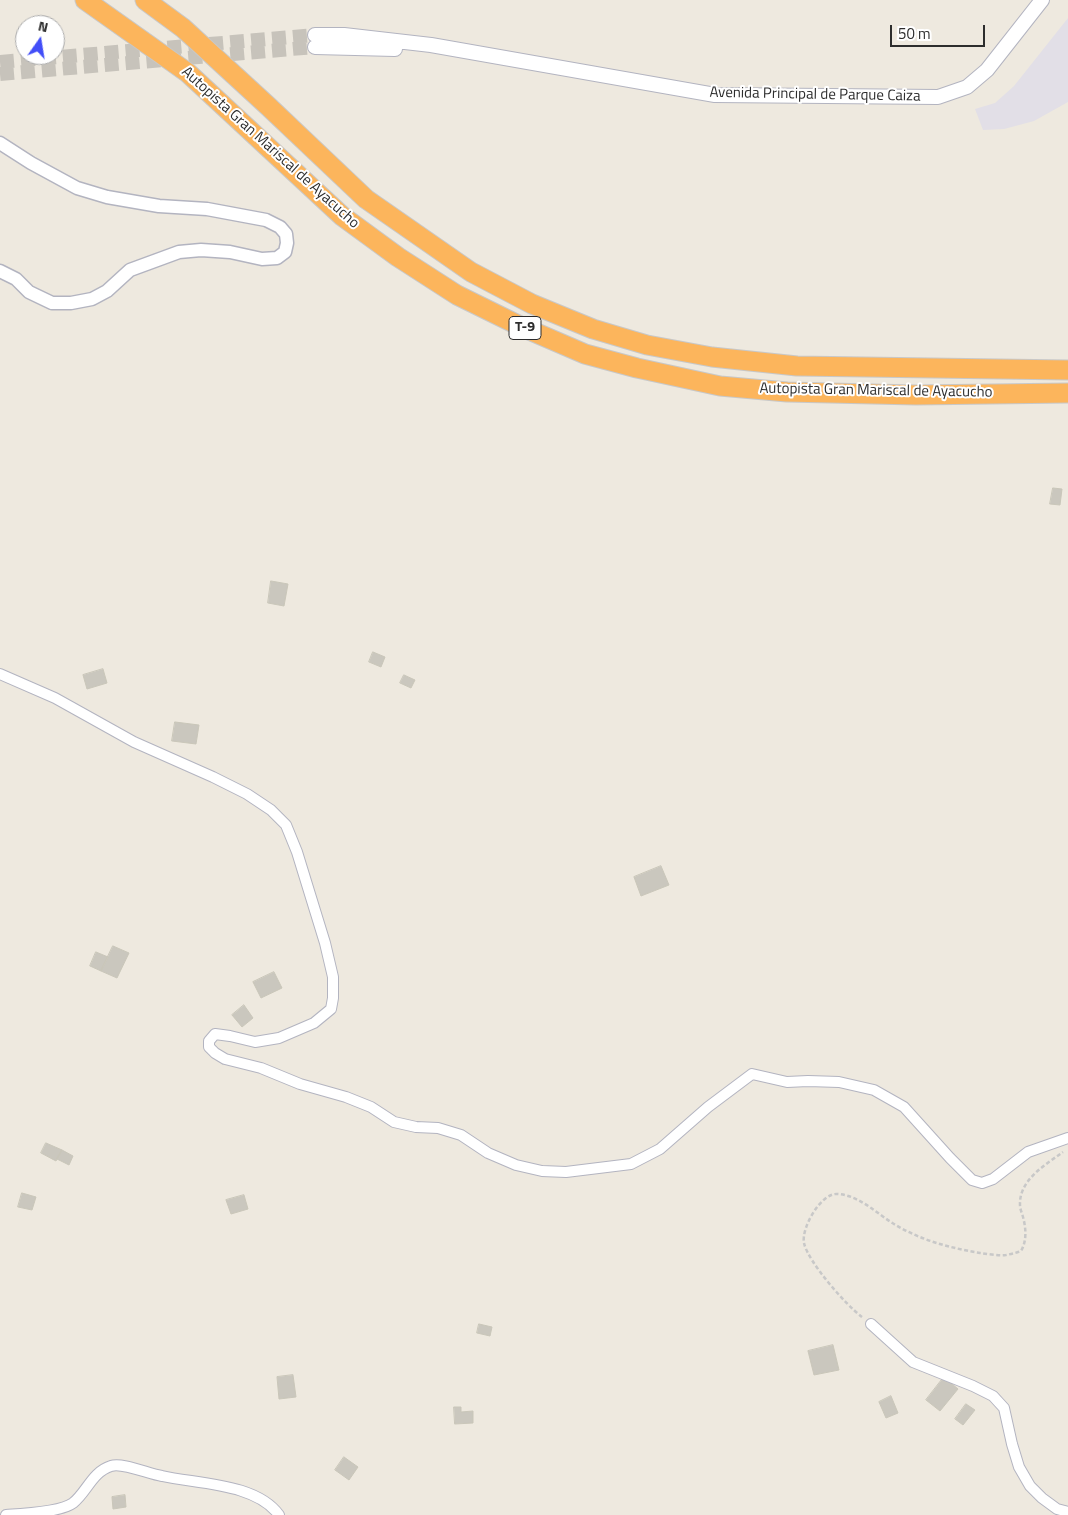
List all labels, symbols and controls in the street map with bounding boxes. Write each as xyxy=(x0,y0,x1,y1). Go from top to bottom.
north arrow xyxy=(15,15,65,65)
text: N xyxy=(36,15,50,37)
scale bar xyxy=(893,15,988,47)
text: 50 m xyxy=(898,22,931,45)
street label: Autopista Gran Mariscal de Ayacucho xyxy=(177,63,363,233)
street label: Avenida Principal de Parque Caiza xyxy=(709,84,921,106)
road number: T-9 xyxy=(509,316,541,339)
street label: Autopista Gran Mariscal de Ayacucho xyxy=(759,380,993,402)

